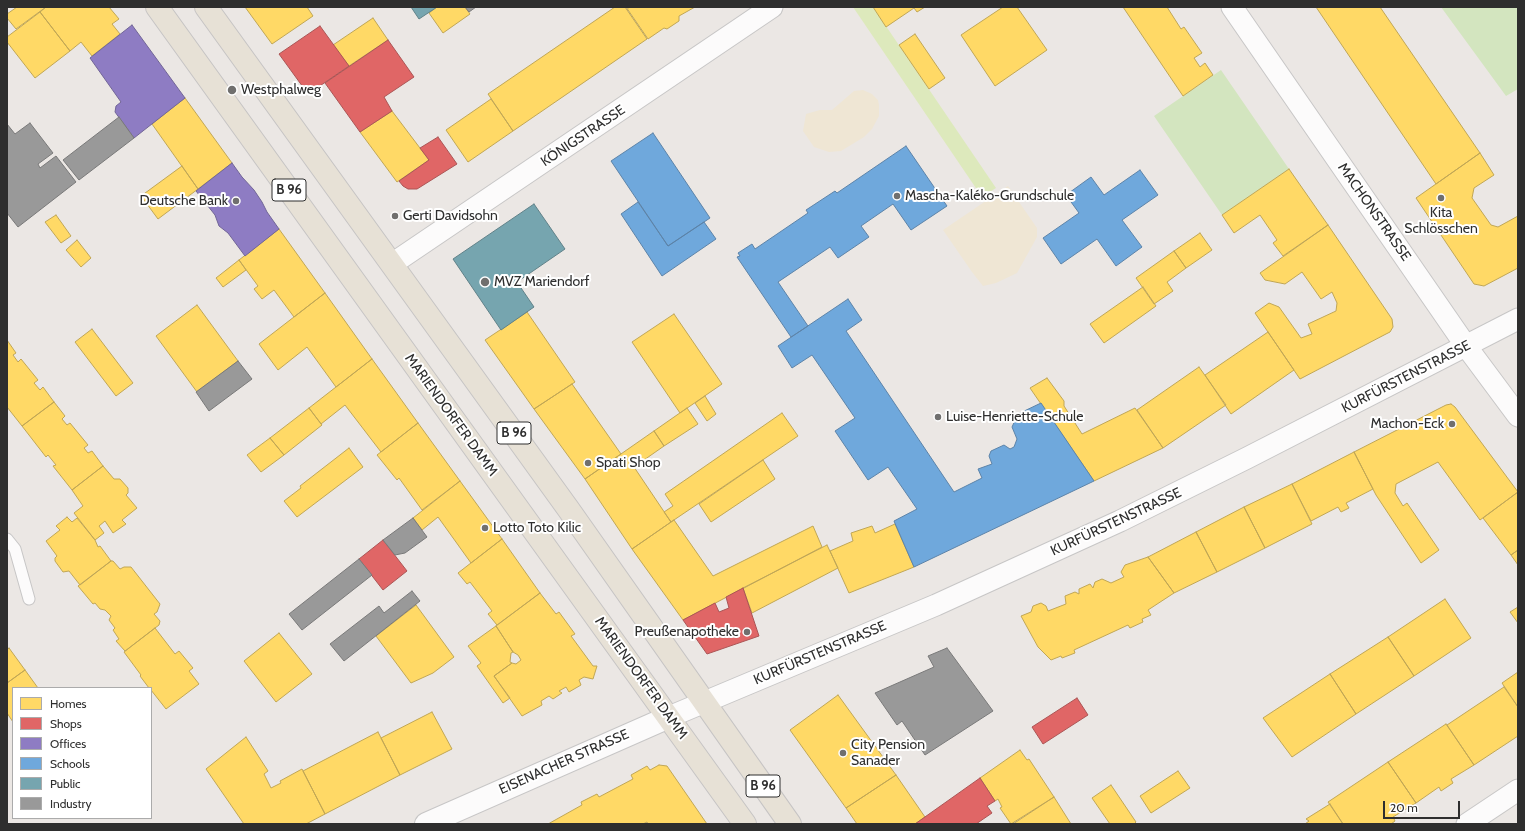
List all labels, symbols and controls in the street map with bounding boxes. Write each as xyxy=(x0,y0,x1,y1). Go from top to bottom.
place label: Westphalweg xyxy=(241,82,321,98)
marker: Westphalweg xyxy=(226,84,238,96)
street label: KÖNIGSTRASSE xyxy=(538,102,628,170)
street label: MACHONSTRASSE xyxy=(1334,160,1414,264)
road number: B 96 xyxy=(272,179,306,201)
place label: Mascha-Kaléko-Grundschule xyxy=(905,188,1074,204)
marker: Mascha-Kaléko-Grundschule xyxy=(892,191,902,201)
place label: Deutsche Bank xyxy=(139,193,228,209)
marker: Kita Schlösschen xyxy=(1436,193,1446,203)
marker: Deutsche Bank xyxy=(231,196,241,206)
place label: Kita Schlösschen xyxy=(1404,205,1478,238)
place label: Gerti Davidsohn xyxy=(403,208,498,224)
marker: Gerti Davidsohn xyxy=(390,211,400,221)
place label: MVZ Mariendorf xyxy=(494,274,589,290)
marker: MVZ Mariendorf xyxy=(479,276,491,288)
street label: KURFÜRSTENSTRASSE xyxy=(1339,337,1473,417)
street label: MARIENDORFER DAMM xyxy=(401,351,501,479)
place label: Luise-Henriette-Schule xyxy=(946,409,1084,425)
marker: Luise-Henriette-Schule xyxy=(933,412,943,422)
place label: Machon-Eck xyxy=(1370,416,1444,432)
marker: Machon-Eck xyxy=(1447,419,1457,429)
road number: B 96 xyxy=(497,422,531,444)
place label: Spati Shop xyxy=(596,455,660,471)
marker: Spati Shop xyxy=(583,458,593,468)
street label: KURFÜRSTENSTRASSE xyxy=(1048,484,1184,560)
place label: Lotto Toto Kilic xyxy=(493,520,581,536)
marker: Lotto Toto Kilic xyxy=(480,523,490,533)
street label: MARIENDORFER DAMM xyxy=(591,614,691,742)
street label: KURFÜRSTENSTRASSE xyxy=(751,617,889,689)
place label: Preußenapotheke xyxy=(635,624,739,640)
marker: Preußenapotheke xyxy=(742,627,752,637)
legend xyxy=(12,687,152,819)
text: Homes xyxy=(50,696,87,711)
text: Shops xyxy=(50,716,82,731)
street label: EISENACHER STRASSE xyxy=(497,726,631,798)
text: Offices xyxy=(50,736,86,751)
place label: City Pension Sanader xyxy=(851,737,925,770)
marker: City Pension Sanader xyxy=(838,748,848,758)
text: Schools xyxy=(50,756,90,771)
road number: B 96 xyxy=(746,775,780,797)
text: Public xyxy=(50,776,81,791)
scale bar xyxy=(1385,793,1462,819)
text: Industry xyxy=(50,796,91,811)
text: 20 m xyxy=(1390,800,1418,815)

